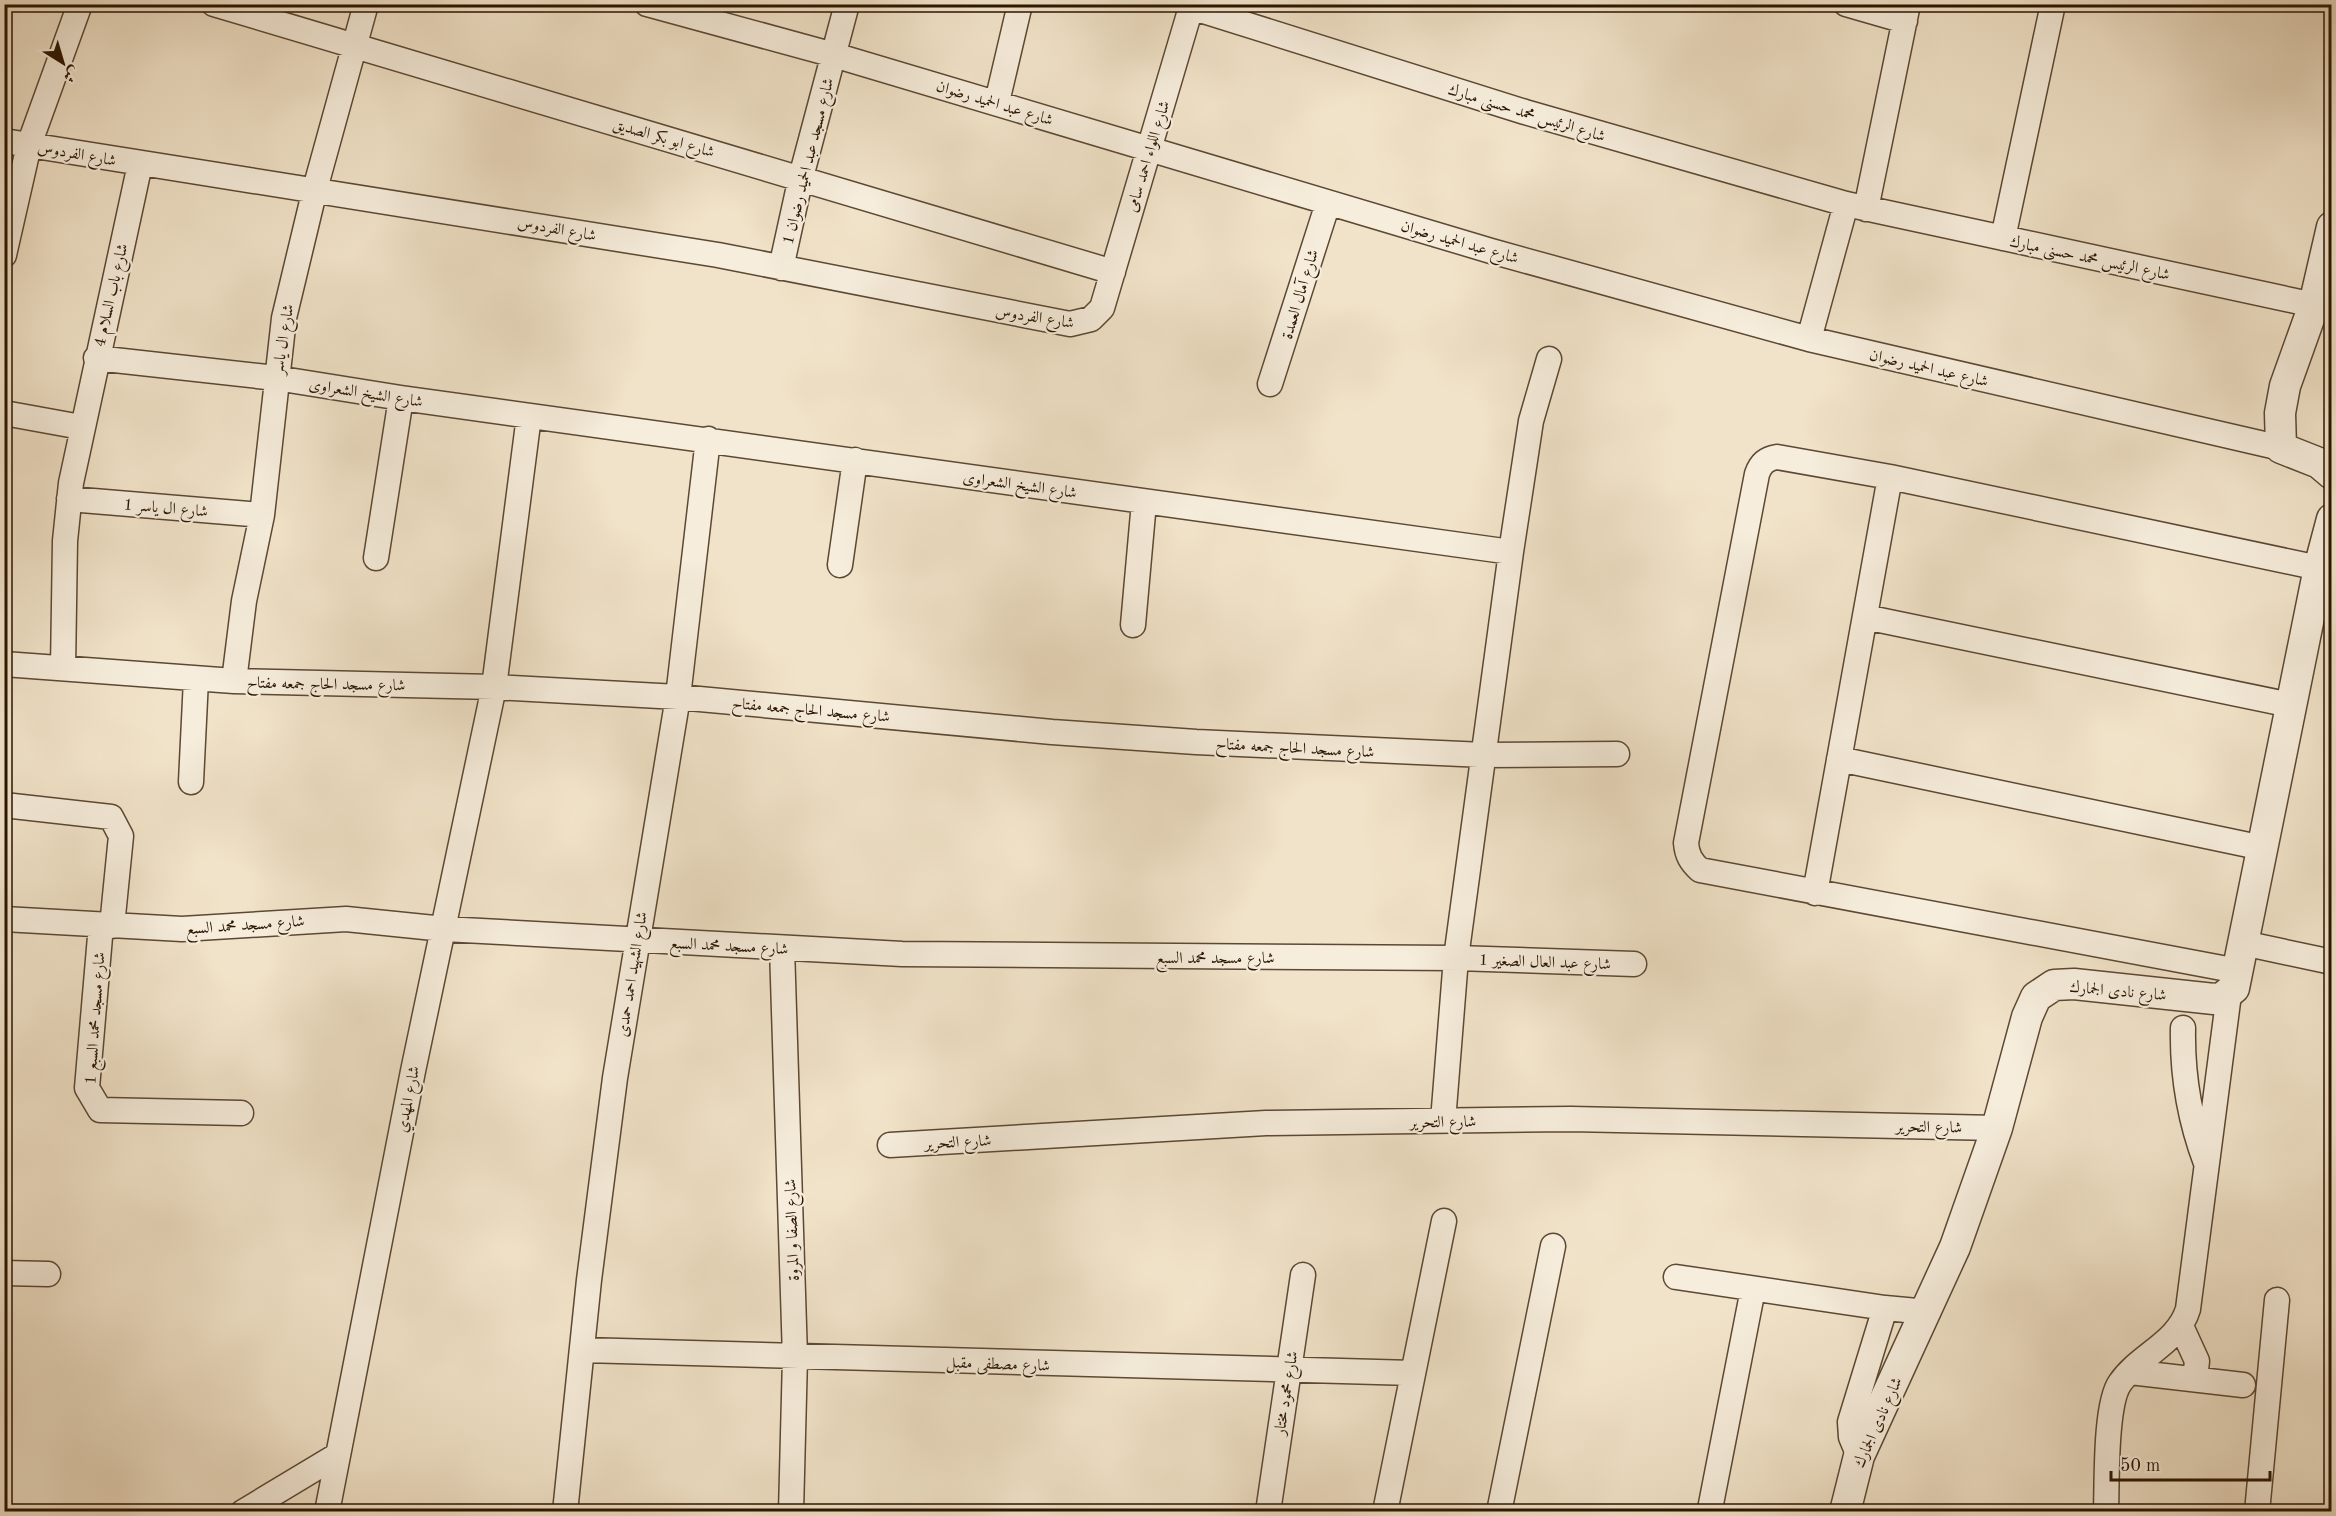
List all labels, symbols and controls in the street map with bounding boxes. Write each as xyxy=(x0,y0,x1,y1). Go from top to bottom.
north arrow xyxy=(33,33,93,93)
text: ش xyxy=(60,62,82,85)
street label: شارع مسجد عبد الحميد رضوان 1 xyxy=(781,77,841,247)
street label: شارع عبد الحميد رضوان xyxy=(933,79,1055,133)
street label: شارع الرئيس محمد حسنى مبارك xyxy=(1445,81,1607,149)
street label: شارع اللواء احمد سامى xyxy=(1124,99,1177,215)
street label: شارع ابو بكر الصديق xyxy=(610,116,716,165)
street label: شارع الفردوس xyxy=(35,140,117,174)
street label: شارع الفردوس xyxy=(515,215,597,249)
street label: شارع عبد الحميد رضوان xyxy=(1398,219,1520,271)
street label: شارع الرئيس محمد حسنى مبارك xyxy=(2007,233,2171,288)
street label: شارع باب السلام 4 xyxy=(92,242,137,350)
street label: شارع آمال العمدة xyxy=(1277,247,1326,342)
street label: شارع ال ياسر xyxy=(270,303,301,378)
street label: شارع الفردوس xyxy=(994,304,1075,336)
street label: شارع عبد الحميد رضوان xyxy=(1867,348,1989,394)
street label: شارع الشيخ الشعراوى xyxy=(307,377,424,416)
street label: شارع الشيخ الشعراوى xyxy=(961,470,1078,507)
street label: شارع ال ياسر 1 xyxy=(123,497,209,525)
street label: شارع مسجد الحاج جمعه مفتاح xyxy=(246,676,406,699)
street label: شارع مسجد الحاج جمعه مفتاح xyxy=(731,696,891,731)
street label: شارع مسجد الحاج جمعه مفتاح xyxy=(1215,737,1375,766)
street label: شارع الشهيد احمد حمدى xyxy=(615,911,655,1039)
street label: شارع مسجد محمد السبع xyxy=(185,914,305,944)
street label: شارع مسجد محمد السبع xyxy=(669,936,789,964)
street label: شارع مسجد محمد السبع 1 xyxy=(83,951,115,1085)
street label: شارع مسجد محمد السبع xyxy=(1156,951,1274,973)
street label: شارع عبد العال الصغير 1 xyxy=(1479,953,1611,977)
street label: شارع نادى الجمارك xyxy=(2068,979,2167,1008)
street label: شارع المهدي xyxy=(395,1065,427,1135)
street label: شارع التحرير xyxy=(1408,1114,1477,1136)
street label: شارع التحرير xyxy=(1893,1119,1962,1141)
street label: شارع التحرير xyxy=(922,1133,992,1157)
street label: شارع الصفا و المروة xyxy=(783,1178,807,1281)
street label: شارع محمود مختار xyxy=(1272,1350,1305,1439)
street label: شارع مصطفى مقبل xyxy=(945,1355,1050,1379)
street label: شارع نادى الجمارك xyxy=(1851,1375,1910,1472)
scale bar xyxy=(2111,1444,2270,1482)
text: 50 m xyxy=(2120,1457,2160,1475)

